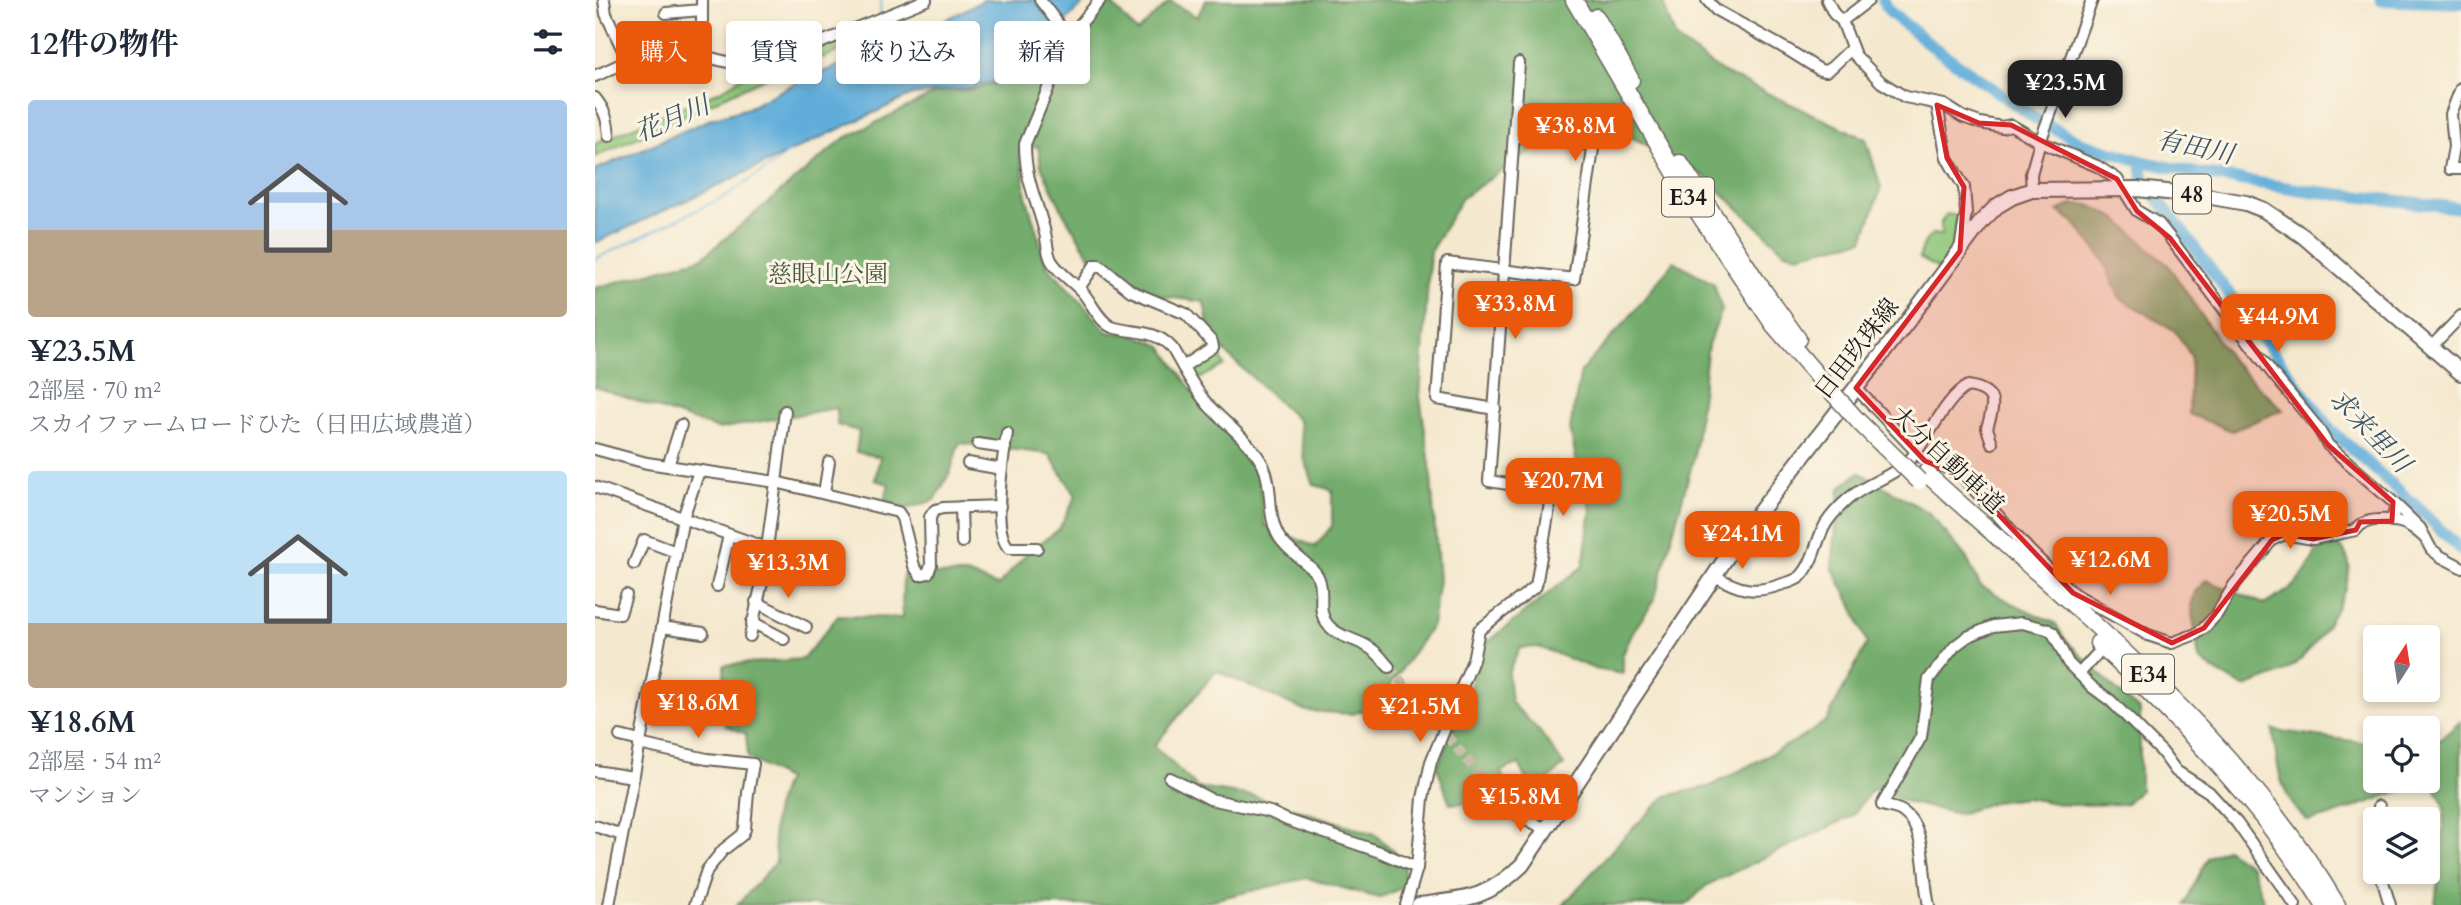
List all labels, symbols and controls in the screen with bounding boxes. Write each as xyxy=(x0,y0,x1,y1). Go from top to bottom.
chip: 購入 xyxy=(616,21,712,84)
chip: 賃貸 xyxy=(726,21,822,84)
chip: 絞り込み xyxy=(836,21,980,84)
chip: 新着 xyxy=(994,21,1090,84)
icon: filters xyxy=(529,23,567,61)
text: 12件の物件 xyxy=(28,24,179,65)
pin: ¥23.5M xyxy=(2008,60,2122,120)
text: ¥23.5M xyxy=(2024,67,2106,98)
water label: 花月川 xyxy=(629,86,717,150)
pin: ¥38.8M xyxy=(1518,104,1632,163)
text: ¥38.8M xyxy=(1534,110,1616,141)
water label: 有田川 xyxy=(2153,122,2240,173)
icon: home xyxy=(235,145,361,271)
road number: 48 xyxy=(2173,174,2211,214)
road number: E34 xyxy=(1662,178,1714,216)
park label: 慈眼山公園 xyxy=(768,258,888,291)
pin: ¥33.8M xyxy=(1458,282,1572,341)
text: ¥33.8M xyxy=(1474,288,1556,319)
street label: 日田玖珠線 xyxy=(1807,292,1907,406)
pin: ¥44.9M xyxy=(2221,294,2335,354)
text: ¥44.9M xyxy=(2237,301,2319,332)
text: ¥23.5M xyxy=(28,331,136,372)
text: 2部屋 · 70 m² xyxy=(28,375,161,406)
water label: 求来里川 xyxy=(2321,381,2421,483)
street label: 大分自動車道 xyxy=(1883,399,2011,521)
text: スカイファームロードひた（日田広域農道） xyxy=(28,409,486,440)
pin: ¥20.7M xyxy=(1506,458,1620,518)
text: ¥20.7M xyxy=(1522,465,1604,496)
pin: ¥20.5M xyxy=(2233,491,2347,551)
text: ¥20.5M xyxy=(2249,498,2331,529)
pin: ¥24.1M xyxy=(1685,512,1799,571)
icon: home xyxy=(235,516,361,642)
text: ¥24.1M xyxy=(1701,518,1783,549)
pin: ¥12.6M xyxy=(2053,538,2167,597)
pin: ¥13.3M xyxy=(731,540,845,600)
text: ¥12.6M xyxy=(2069,544,2151,575)
text: ¥13.3M xyxy=(747,547,829,578)
north arrow xyxy=(2363,625,2439,702)
map controls xyxy=(2363,625,2440,884)
road number: E34 xyxy=(2122,654,2174,694)
pin: ¥18.6M xyxy=(641,680,755,740)
pin: ¥21.5M xyxy=(1363,684,1477,744)
text: ¥18.6M xyxy=(657,687,739,718)
text: ¥21.5M xyxy=(1379,691,1461,722)
text: ¥18.6M xyxy=(28,702,136,743)
button: locate xyxy=(2363,716,2440,793)
text: 2部屋 · 54 m² xyxy=(28,746,161,777)
pin: ¥15.8M xyxy=(1463,774,1577,834)
text: マンション xyxy=(28,780,142,811)
text: ¥15.8M xyxy=(1479,781,1561,812)
button: layers xyxy=(2363,807,2440,884)

